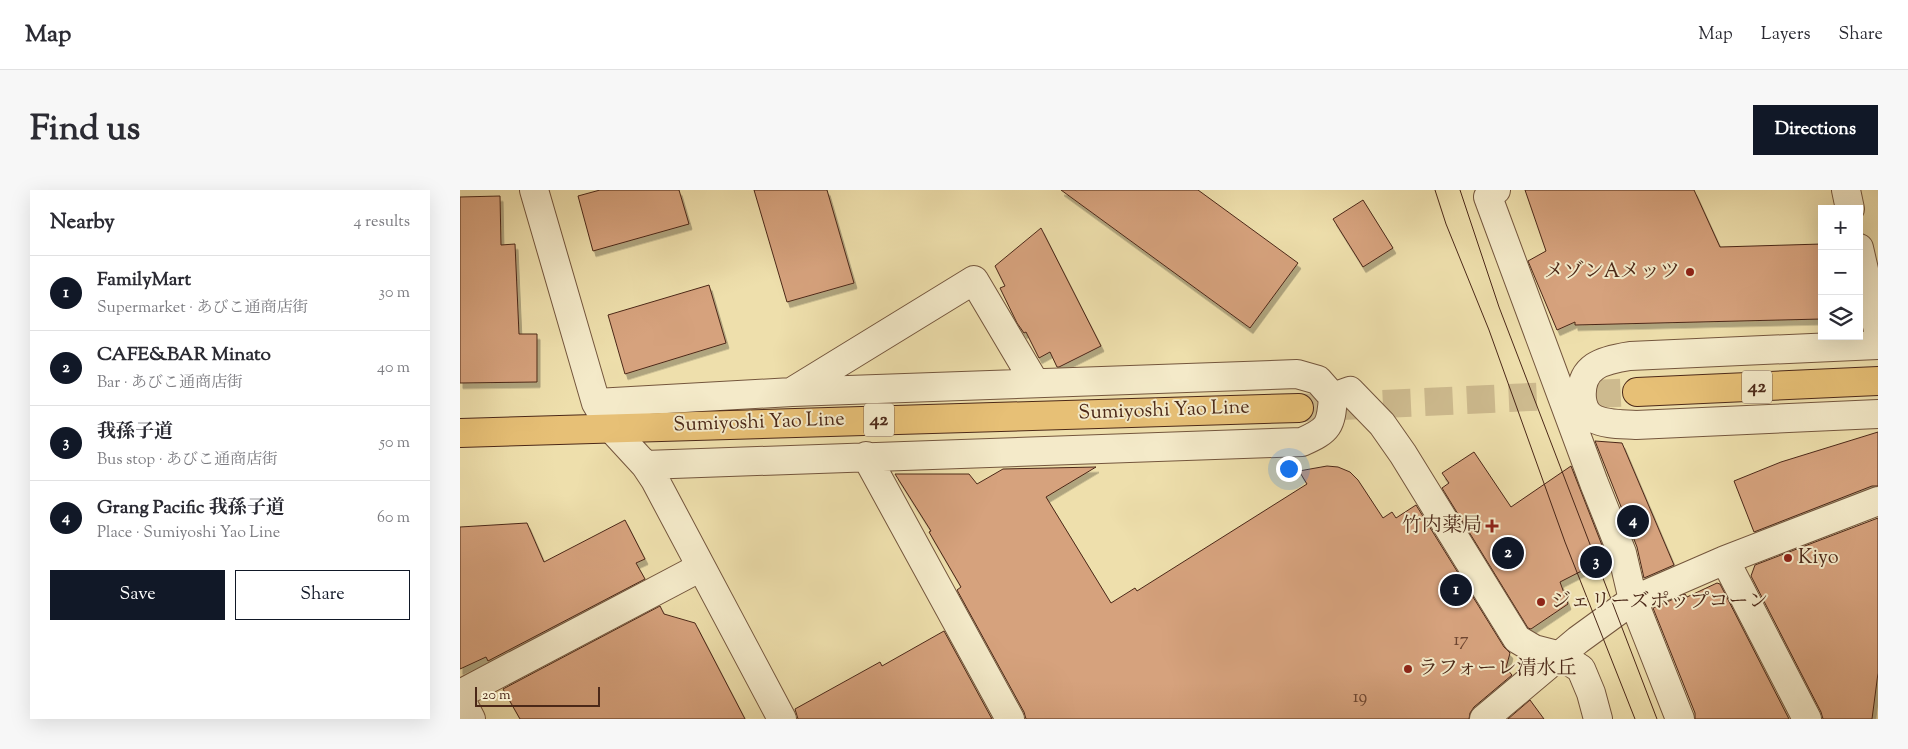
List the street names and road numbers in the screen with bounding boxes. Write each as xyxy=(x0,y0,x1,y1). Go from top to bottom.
road number: 42 xyxy=(1742,370,1772,403)
street label: Sumiyoshi Yao Line xyxy=(1078,394,1250,428)
road number: 42 xyxy=(864,404,894,436)
street label: Sumiyoshi Yao Line xyxy=(673,406,845,440)

